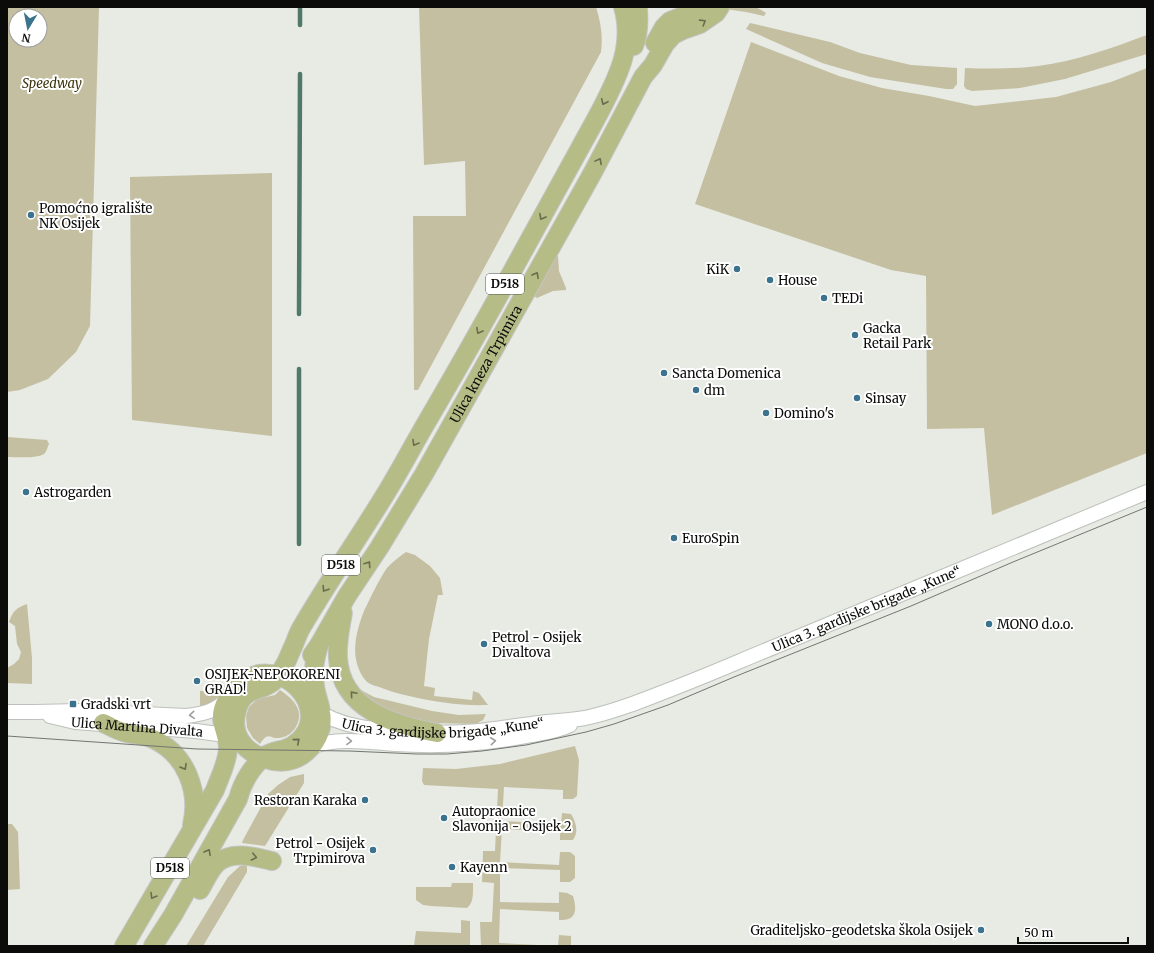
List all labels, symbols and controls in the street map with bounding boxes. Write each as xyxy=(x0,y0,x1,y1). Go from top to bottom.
north arrow xyxy=(8,8,48,48)
one-way arrow xyxy=(699,19,706,26)
text: N xyxy=(20,30,32,45)
park label: Speedway xyxy=(22,75,82,92)
one-way arrow xyxy=(601,98,609,106)
one-way arrow xyxy=(594,158,602,165)
place label: Pomoćno igralište NK Osijek xyxy=(39,200,153,232)
marker: Pomoćno igralište NK Osijek xyxy=(26,210,36,220)
one-way arrow xyxy=(540,213,547,220)
place label: KiK xyxy=(706,261,730,278)
marker: KiK xyxy=(732,264,742,274)
one-way arrow xyxy=(531,271,538,279)
place label: House xyxy=(778,272,817,289)
road number: D518 xyxy=(486,274,524,294)
marker: House xyxy=(765,275,775,285)
place label: TEDi xyxy=(832,290,863,307)
marker: TEDi xyxy=(819,293,829,303)
street label: Ulica kneza Trpimira xyxy=(446,302,526,426)
place label: Gacka Retail Park xyxy=(863,320,932,352)
one-way arrow xyxy=(477,326,484,334)
marker: Gacka Retail Park xyxy=(850,330,860,340)
place label: Sancta Domenica xyxy=(672,365,781,382)
marker: Sancta Domenica xyxy=(659,368,669,378)
place label: dm xyxy=(704,382,725,399)
marker: dm xyxy=(691,385,701,395)
place label: Sinsay xyxy=(865,390,907,407)
marker: Sinsay xyxy=(852,393,862,403)
place label: Domino's xyxy=(774,405,834,422)
marker: Domino's xyxy=(761,408,771,418)
one-way arrow xyxy=(412,439,419,446)
place label: Astrogarden xyxy=(33,484,112,501)
marker: Astrogarden xyxy=(21,487,31,497)
place label: EuroSpin xyxy=(682,530,740,547)
marker: EuroSpin xyxy=(669,533,679,543)
road number: D518 xyxy=(322,555,360,575)
one-way arrow xyxy=(363,561,371,568)
street label: Ulica 3. gardijske brigade „Kune“ xyxy=(769,562,964,656)
one-way arrow xyxy=(322,585,330,592)
place label: MONO d.o.o. xyxy=(997,616,1073,633)
marker: MONO d.o.o. xyxy=(984,619,994,629)
place label: Petrol - Osijek Divaltova xyxy=(492,629,582,661)
marker: Petrol - Osijek Divaltova xyxy=(479,639,489,649)
place label: OSIJEK-NEPOKORENI GRAD! xyxy=(205,666,340,698)
marker: OSIJEK-NEPOKORENI GRAD! xyxy=(192,676,202,686)
one-way arrow xyxy=(350,692,357,699)
place label: Gradski vrt xyxy=(81,696,151,713)
marker: Gradski vrt xyxy=(68,699,78,709)
one-way arrow xyxy=(189,710,195,719)
street label: Ulica Martina Divalta xyxy=(70,714,204,741)
street label: Ulica 3. gardijske brigade „Kune“ xyxy=(340,714,545,742)
one-way arrow xyxy=(346,737,352,745)
one-way arrow xyxy=(490,737,496,746)
one-way arrow xyxy=(292,739,299,746)
one-way arrow xyxy=(179,763,186,770)
place label: Restoran Karaka xyxy=(254,792,357,809)
marker: Restoran Karaka xyxy=(360,795,370,805)
place label: Autopraonice Slavonija - Osijek 2 xyxy=(451,803,572,835)
marker: Autopraonice Slavonija - Osijek 2 xyxy=(439,813,449,823)
place label: Petrol - Osijek Trpimirova xyxy=(276,835,366,867)
marker: Petrol - Osijek Trpimirova xyxy=(368,845,378,855)
one-way arrow xyxy=(204,849,211,856)
one-way arrow xyxy=(251,853,257,861)
road number: D518 xyxy=(151,858,189,878)
place label: Kayenn xyxy=(460,859,508,876)
marker: Kayenn xyxy=(447,862,457,872)
one-way arrow xyxy=(151,892,158,899)
scale bar xyxy=(1018,919,1128,945)
place label: Graditeljsko-geodetska škola Osijek xyxy=(750,922,974,939)
marker: Graditeljsko-geodetska škola Osijek xyxy=(976,925,986,935)
text: 50 m xyxy=(1024,925,1053,940)

